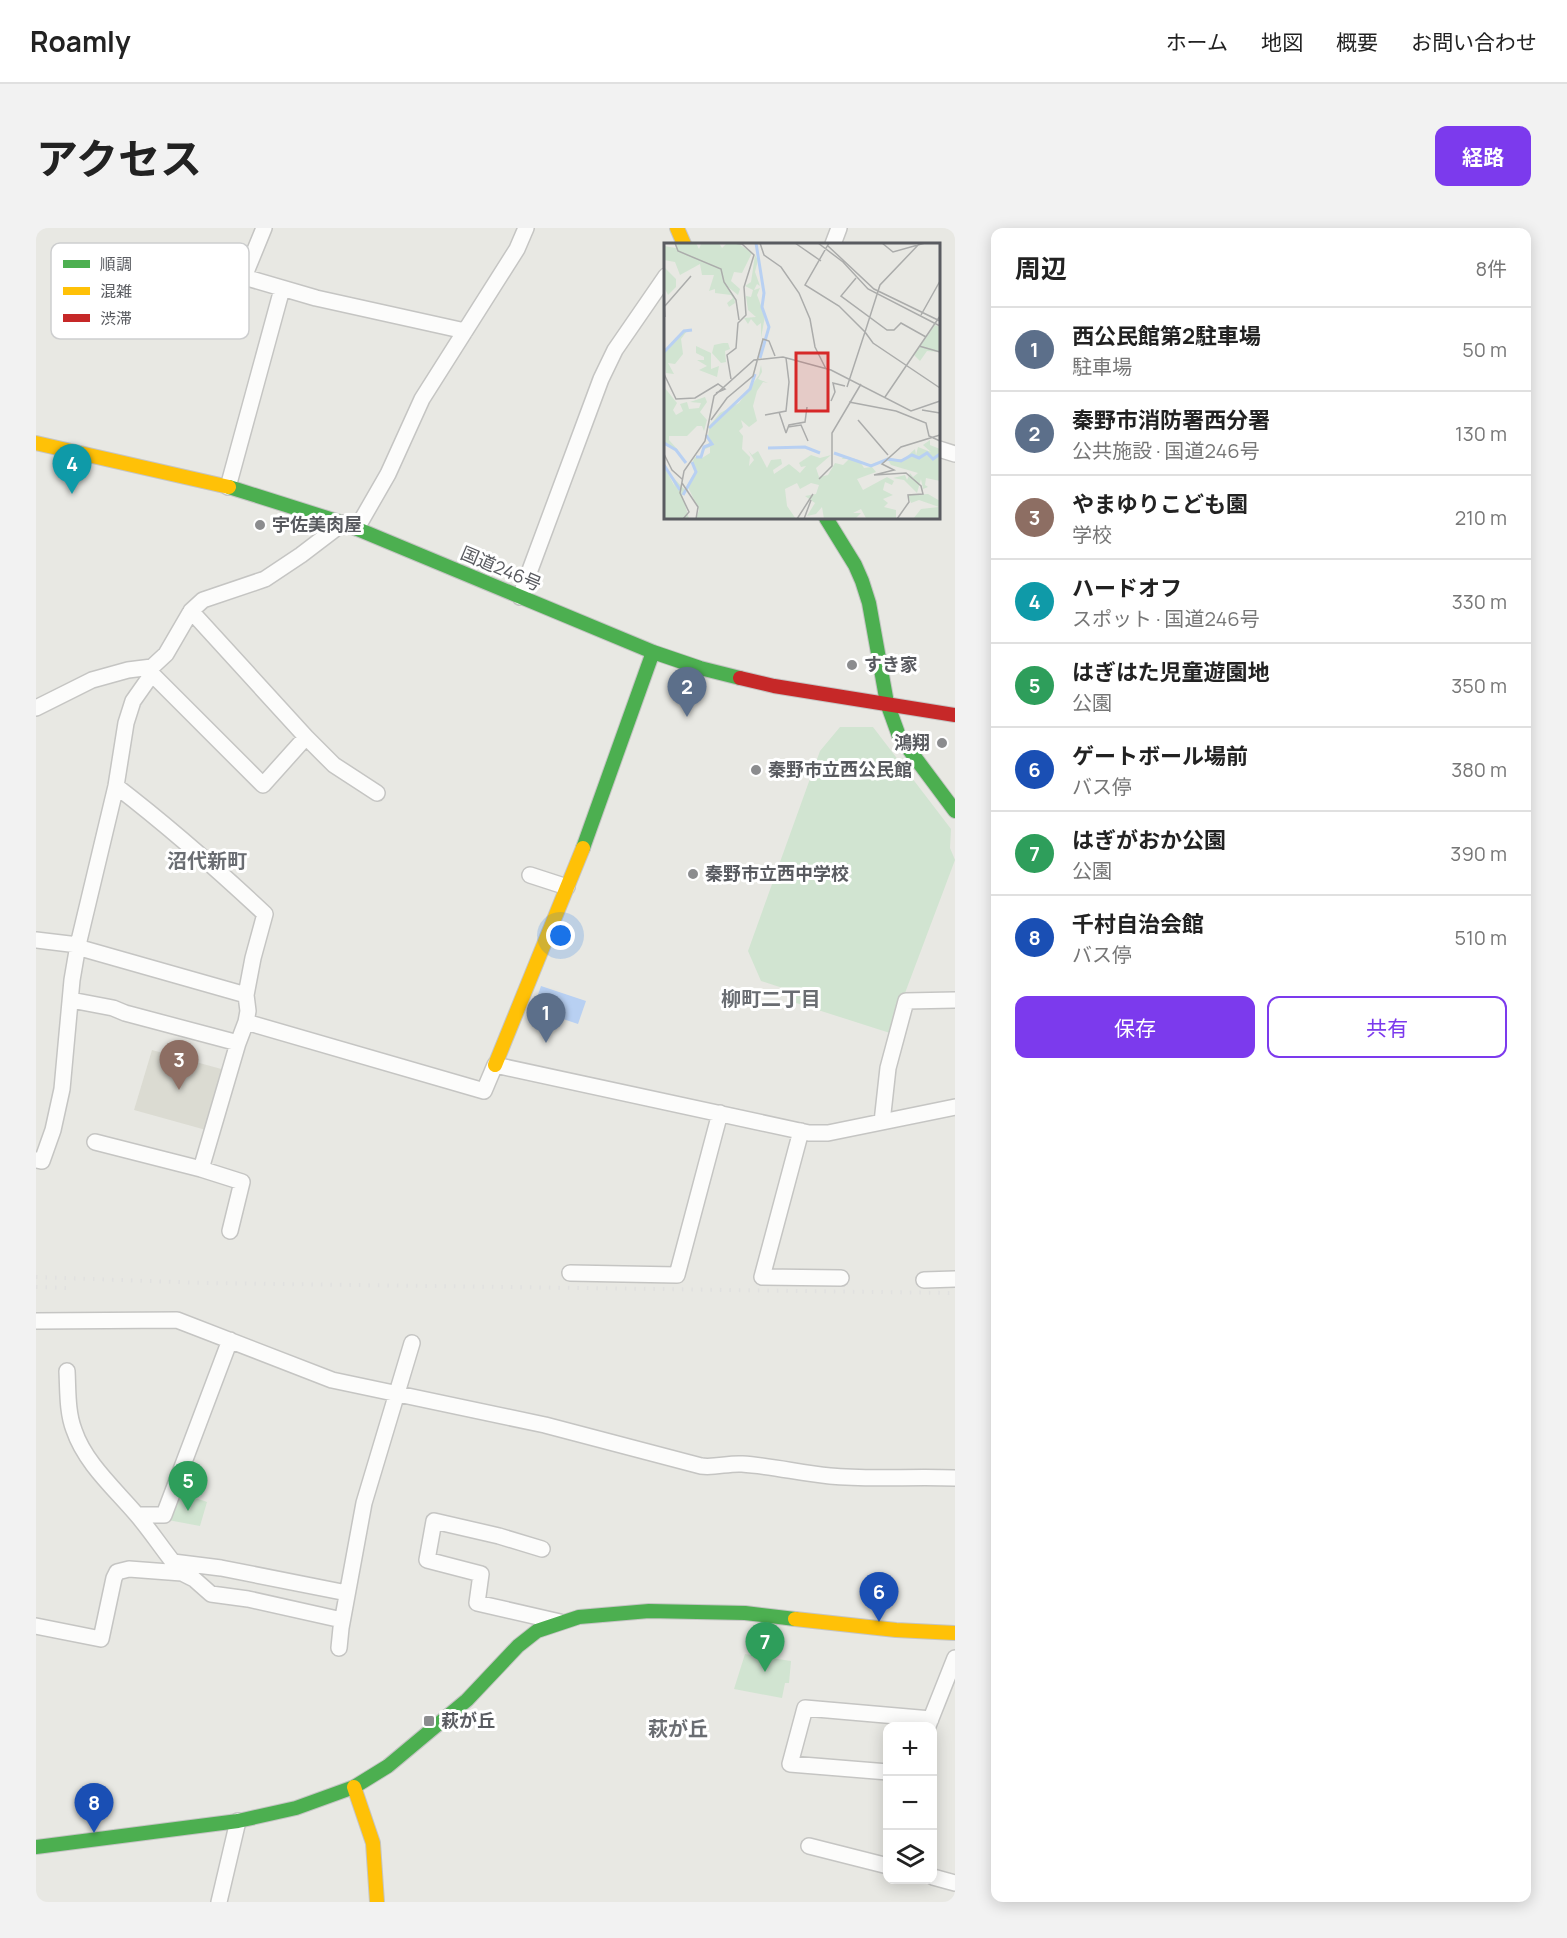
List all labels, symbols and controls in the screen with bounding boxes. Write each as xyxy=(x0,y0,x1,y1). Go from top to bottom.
text: Roamly xyxy=(30,22,131,60)
text: ホーム xyxy=(1166,28,1228,56)
text: 地図 xyxy=(1261,28,1303,56)
text: 概要 xyxy=(1336,28,1378,56)
text: お問い合わせ xyxy=(1411,28,1537,56)
button: 経路 xyxy=(1435,126,1531,186)
text: アクセス xyxy=(36,129,202,187)
legend xyxy=(51,243,249,339)
inset map xyxy=(664,243,940,519)
text: 周辺 xyxy=(1015,250,1067,286)
text: 順調 xyxy=(100,253,132,275)
text: 8件 xyxy=(1475,255,1507,282)
text: 混雑 xyxy=(100,280,132,302)
text: 渋滞 xyxy=(100,307,132,329)
text: 西公民館第2駐車場 xyxy=(1072,321,1261,351)
text: 1 xyxy=(1030,336,1039,363)
text: 50 m xyxy=(1462,336,1507,363)
text: 駐車場 xyxy=(1072,353,1132,380)
text: 秦野市消防署西分署 xyxy=(1072,405,1270,435)
text: 2 xyxy=(1029,420,1040,447)
text: 130 m xyxy=(1455,420,1507,447)
text: 公共施設 · 国道246号 xyxy=(1072,437,1260,464)
pin: 4 xyxy=(52,444,92,494)
text: やまゆりこども園 xyxy=(1072,489,1248,519)
text: 3 xyxy=(1029,504,1040,531)
text: 210 m xyxy=(1455,504,1507,531)
place label: 宇佐美肉屋 xyxy=(272,512,362,536)
marker: 宇佐美肉屋 xyxy=(253,518,267,532)
text: 学校 xyxy=(1072,521,1112,548)
street label: 国道246号 xyxy=(457,540,546,596)
text: ハードオフ xyxy=(1072,573,1182,603)
text: 4 xyxy=(1028,588,1041,615)
text: 330 m xyxy=(1452,588,1507,615)
text: スポット · 国道246号 xyxy=(1072,605,1260,632)
place label: すき家 xyxy=(864,652,918,676)
text: はぎはた児童遊園地 xyxy=(1072,657,1270,687)
marker: すき家 xyxy=(845,658,859,672)
pin: 2 xyxy=(668,668,706,717)
text: 5 xyxy=(1029,672,1040,699)
text: 350 m xyxy=(1451,672,1507,699)
text: 公園 xyxy=(1072,689,1112,716)
place label: 鴻翔 xyxy=(894,730,930,754)
marker: 鴻翔 xyxy=(935,736,949,750)
text: ゲートボール場前 xyxy=(1072,741,1248,771)
text: 6 xyxy=(1028,756,1041,783)
text: 380 m xyxy=(1451,756,1507,783)
place label: 秦野市立西公民館 xyxy=(768,757,912,781)
marker: 秦野市立西公民館 xyxy=(749,763,763,777)
text: バス停 xyxy=(1072,773,1132,800)
text: はぎがおか公園 xyxy=(1072,825,1226,855)
text: 7 xyxy=(1029,840,1040,867)
text: 390 m xyxy=(1450,840,1507,867)
district label: 沼代新町 xyxy=(167,847,247,874)
text: 公園 xyxy=(1072,857,1112,884)
place label: 秦野市立西中学校 xyxy=(705,861,849,885)
marker: 秦野市立西中学校 xyxy=(686,867,700,881)
text: 千村自治会館 xyxy=(1072,909,1204,939)
your location xyxy=(546,921,575,950)
text: 8 xyxy=(1028,924,1041,951)
text: 510 m xyxy=(1454,924,1507,951)
text: バス停 xyxy=(1072,941,1132,968)
district label: 柳町二丁目 xyxy=(721,985,821,1012)
pin: 1 xyxy=(526,994,566,1043)
button: 保存 xyxy=(1015,996,1255,1058)
button: 共有 xyxy=(1267,996,1507,1058)
pin: 3 xyxy=(160,1040,198,1090)
pin: 5 xyxy=(168,1462,208,1511)
pin: 6 xyxy=(860,1572,898,1622)
pin: 7 xyxy=(746,1622,784,1672)
place label: 萩が丘 xyxy=(441,1708,495,1732)
marker: 萩が丘 xyxy=(422,1714,436,1728)
district label: 萩が丘 xyxy=(648,1715,708,1742)
map controls xyxy=(883,1722,937,1884)
button: + xyxy=(883,1722,937,1776)
button: − xyxy=(883,1776,937,1830)
pin: 8 xyxy=(74,1784,114,1833)
button: layers xyxy=(883,1830,937,1884)

